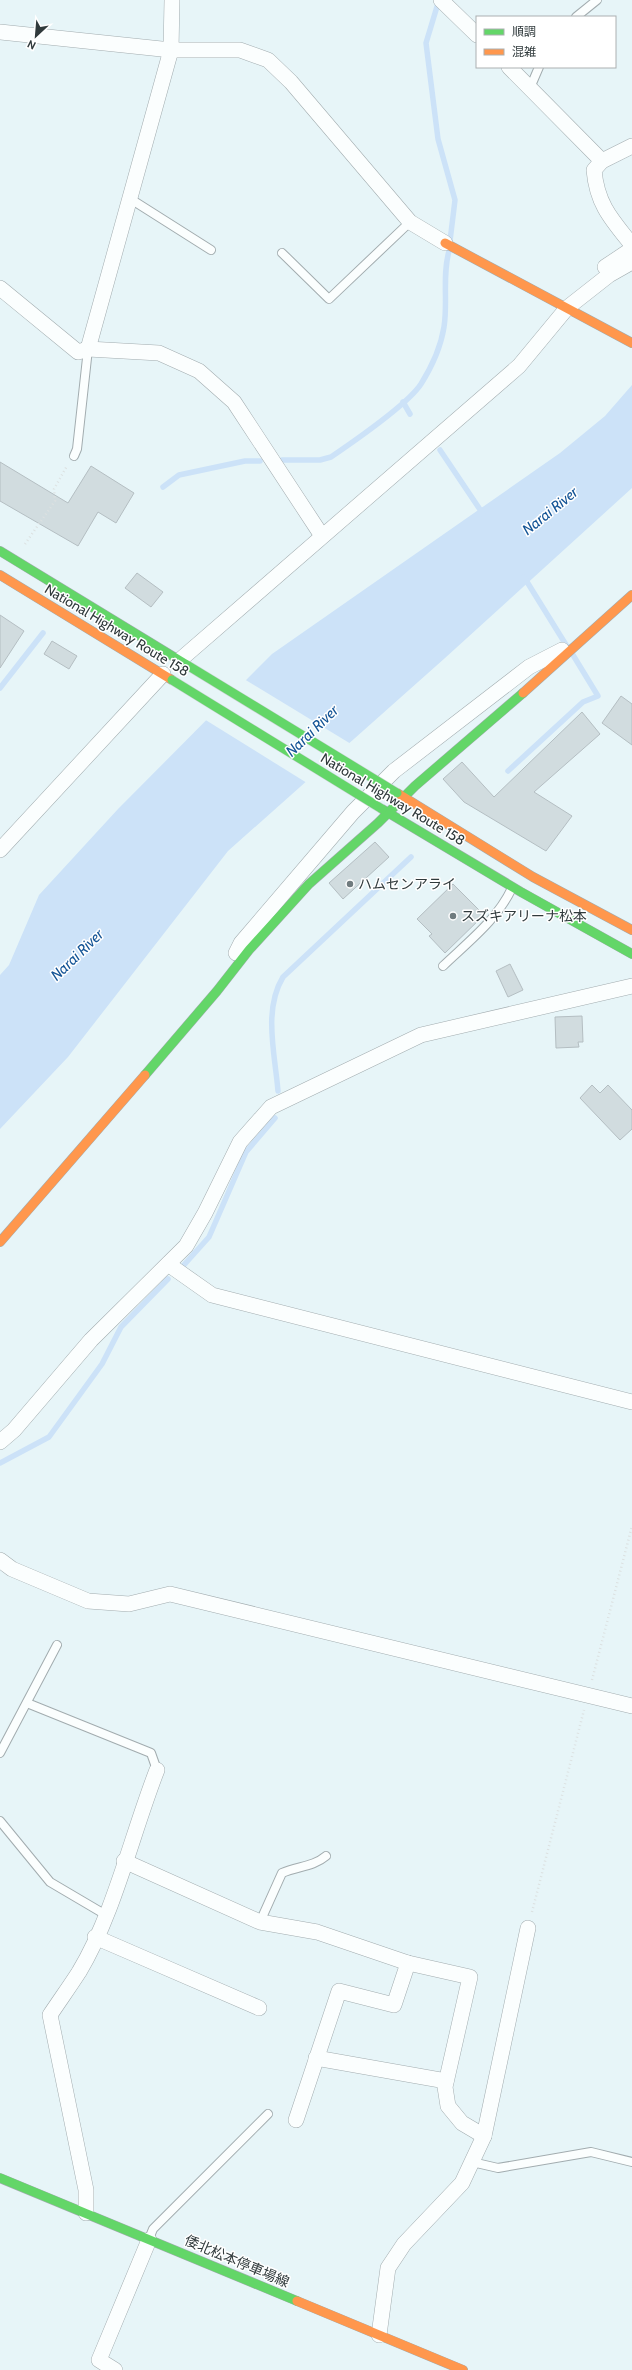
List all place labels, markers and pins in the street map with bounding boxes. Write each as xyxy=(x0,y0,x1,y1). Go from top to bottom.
place label: ハムセンアライ xyxy=(358,875,456,893)
marker: ハムセンアライ xyxy=(345,879,355,889)
place label: スズキアリーナ松本 xyxy=(461,907,587,925)
marker: スズキアリーナ松本 xyxy=(448,911,458,921)

